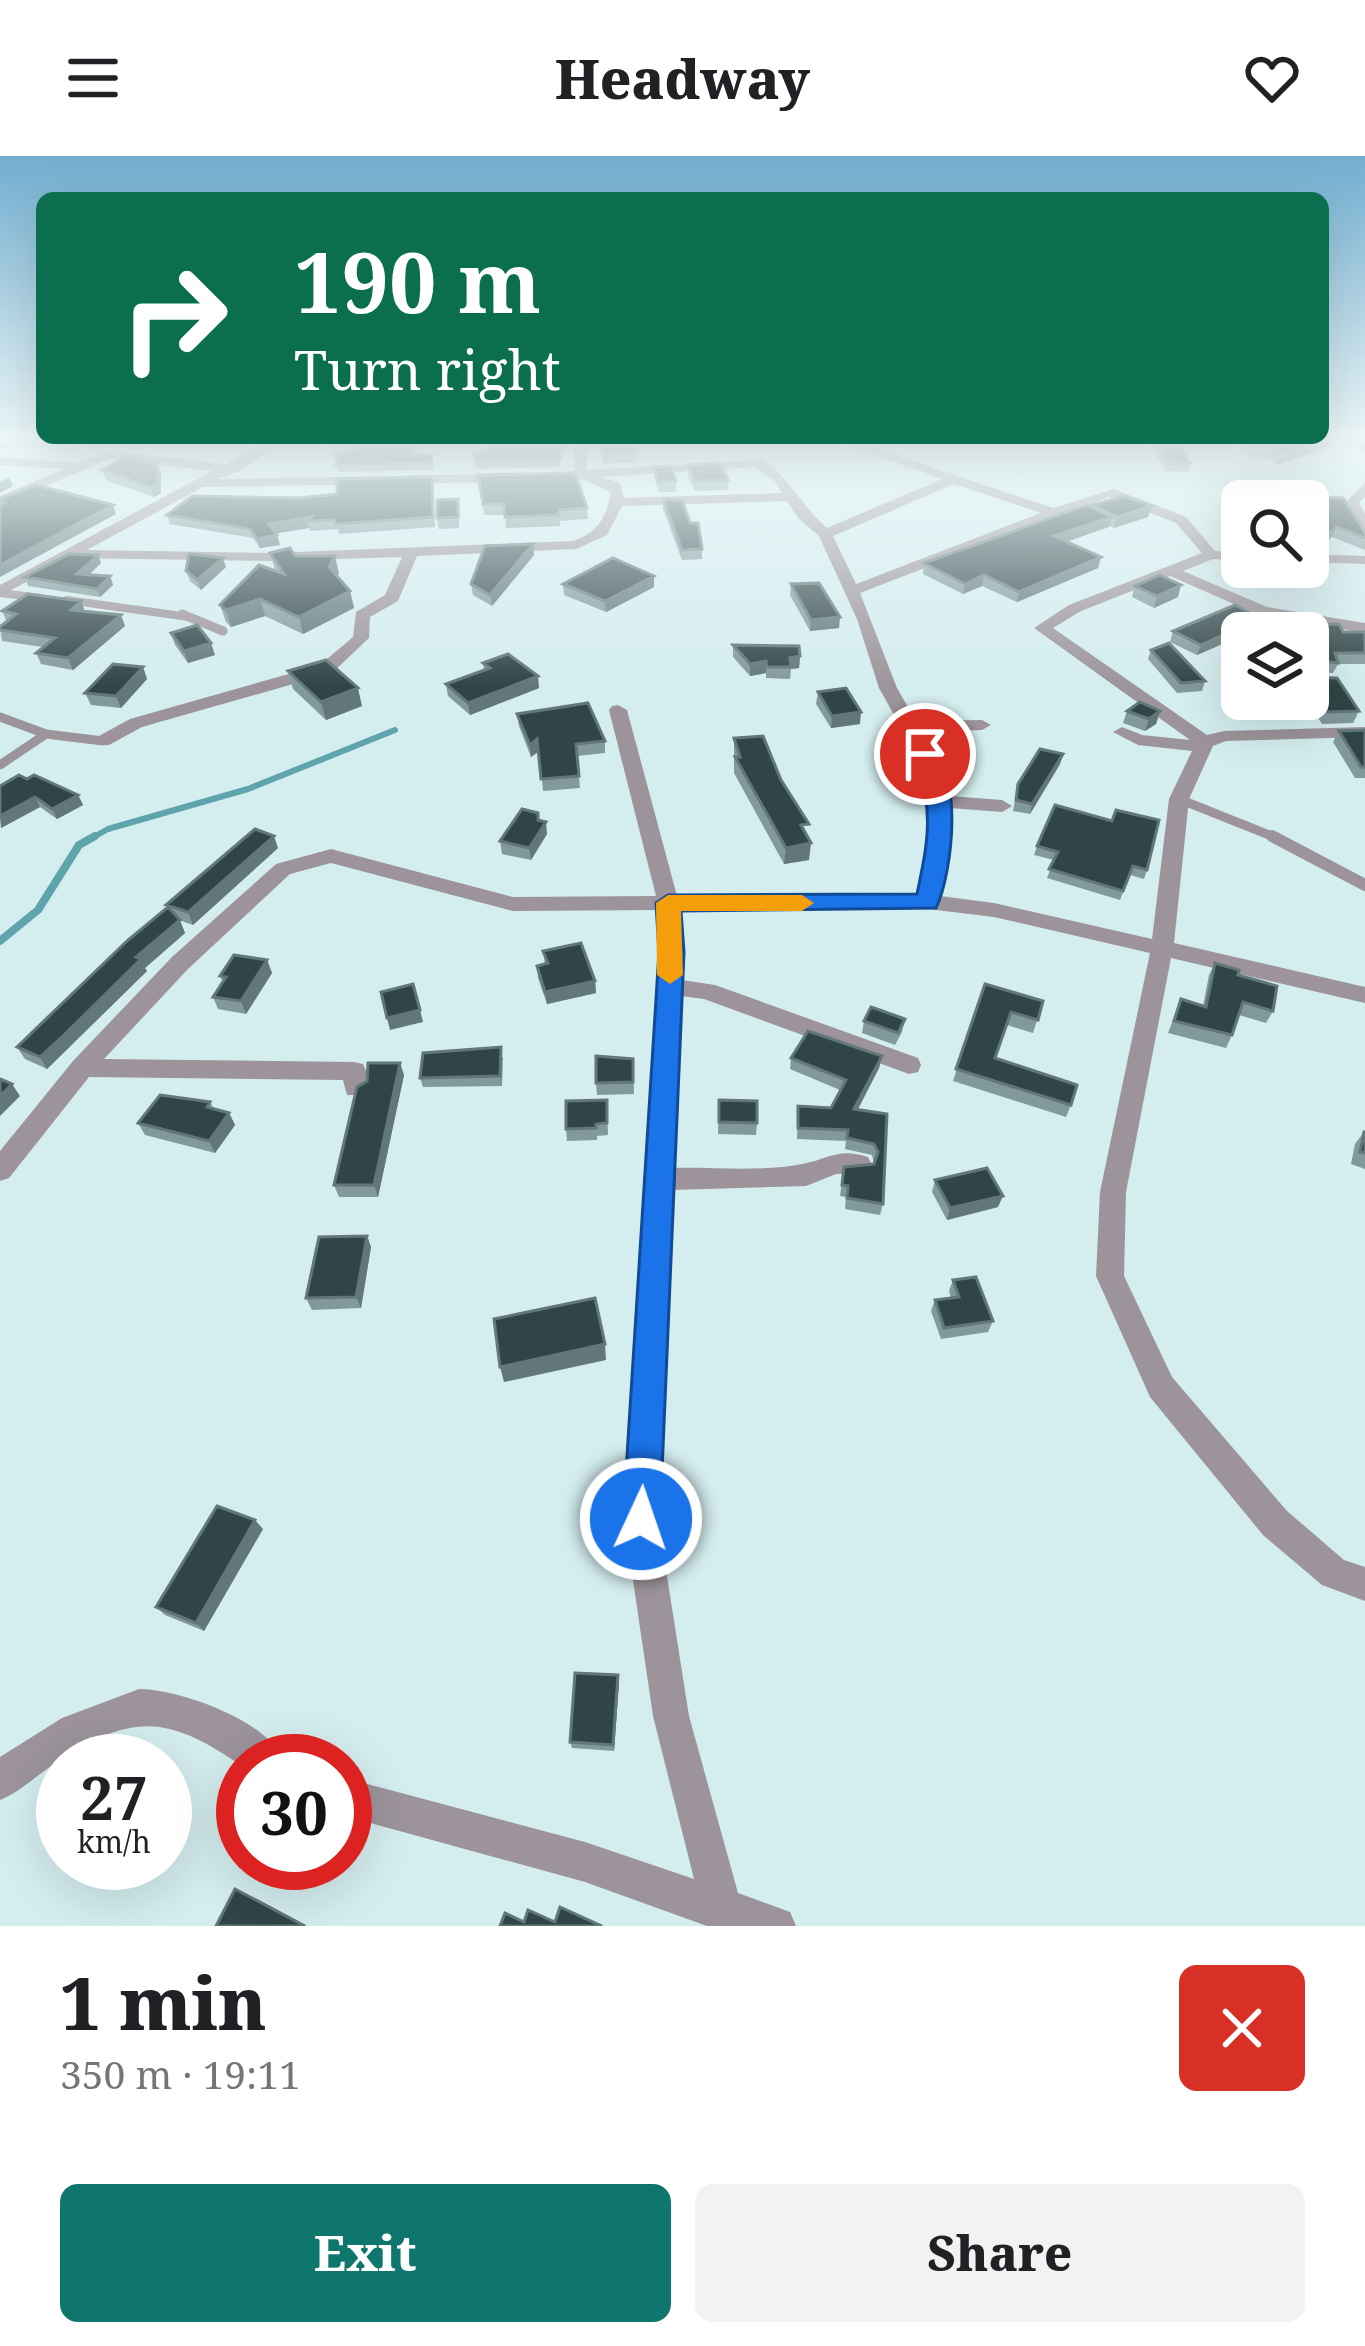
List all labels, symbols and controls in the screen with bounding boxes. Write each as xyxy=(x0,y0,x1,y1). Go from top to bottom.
text: Headway xyxy=(555,41,810,115)
icon: menu xyxy=(60,45,126,111)
icon: heart xyxy=(1239,45,1305,111)
text: 190 m xyxy=(294,223,541,338)
icon: right xyxy=(96,240,252,396)
text: Turn right xyxy=(294,332,561,406)
map controls xyxy=(1221,480,1329,720)
button: search xyxy=(1221,480,1329,588)
button: layers xyxy=(1221,612,1329,720)
pin xyxy=(874,703,976,805)
icon: arrive xyxy=(892,721,958,787)
position arrow xyxy=(578,1456,704,1582)
speed limit sign: 30 xyxy=(216,1734,372,1890)
text: 27 xyxy=(80,1756,148,1838)
text: km/h xyxy=(77,1821,151,1862)
text: 1 min xyxy=(60,1953,267,2051)
button: close xyxy=(1179,1965,1305,2091)
text: 350 m · 19:11 xyxy=(60,2047,301,2100)
button: Exit xyxy=(60,2184,671,2322)
button: Share xyxy=(695,2184,1305,2322)

